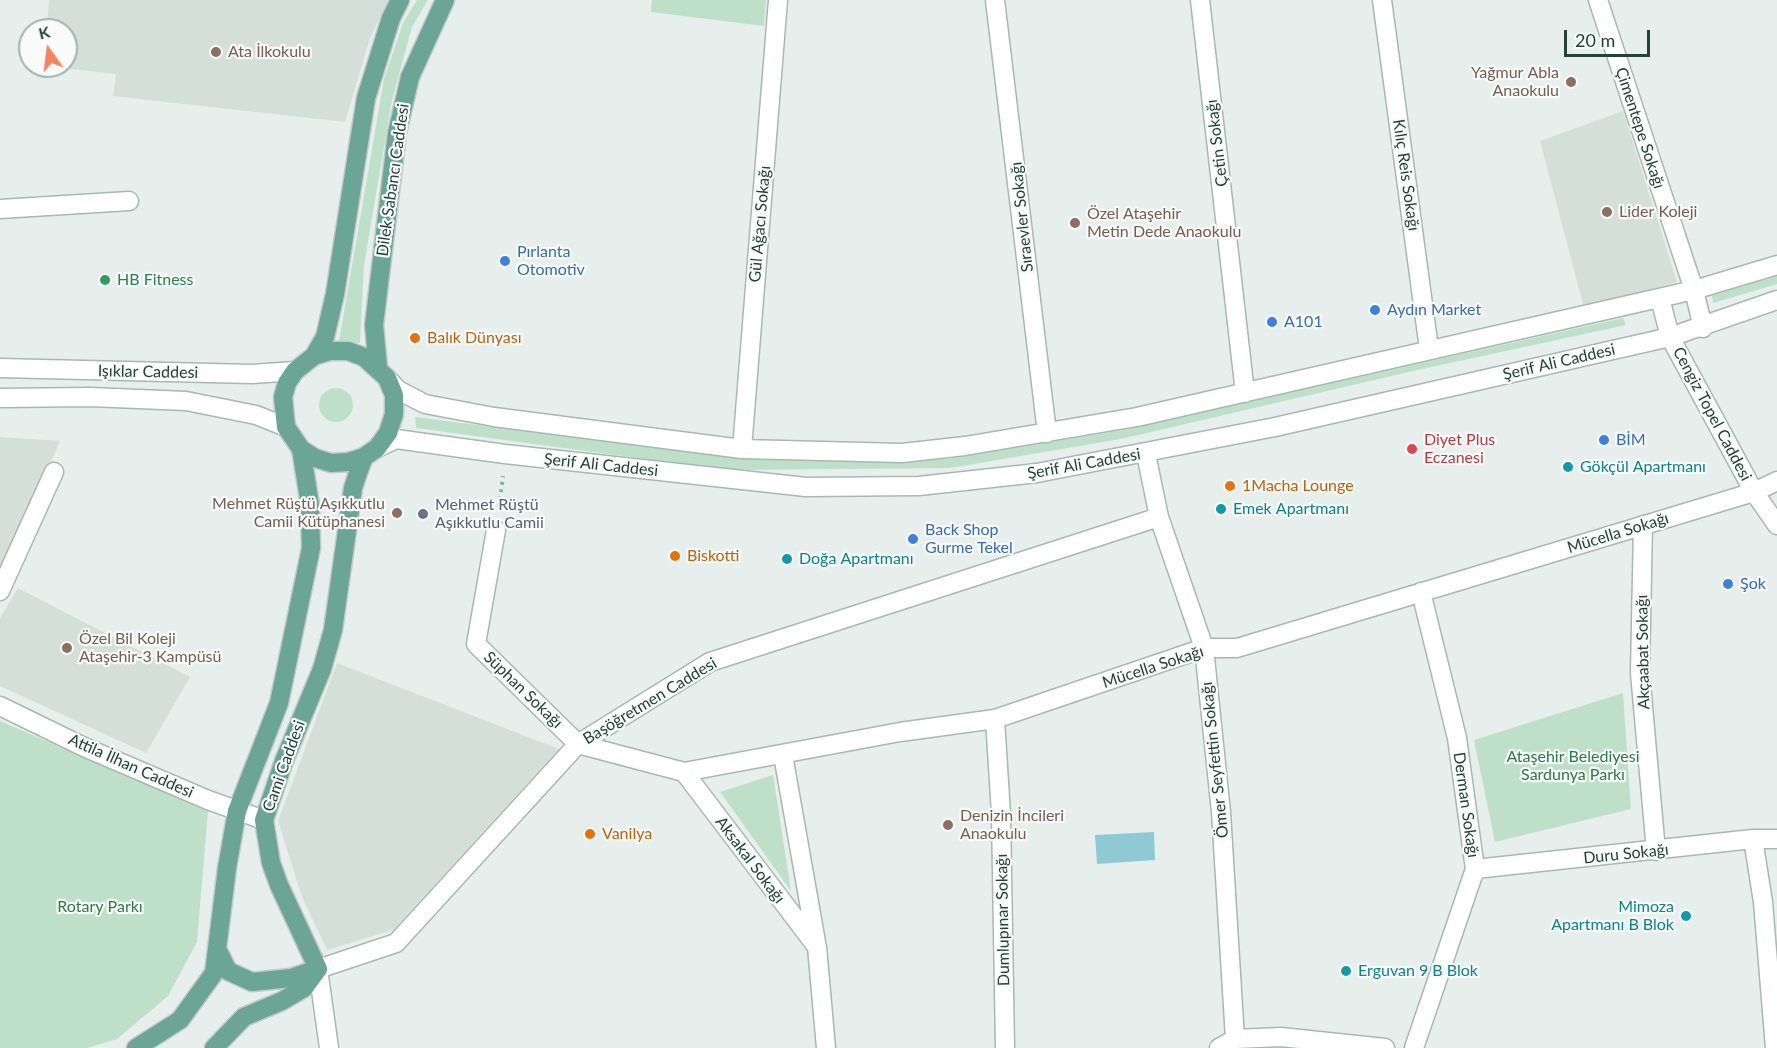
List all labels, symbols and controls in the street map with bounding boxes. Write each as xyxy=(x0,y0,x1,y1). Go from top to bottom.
north arrow xyxy=(18,18,78,78)
scale bar xyxy=(1567,18,1652,56)
text: K xyxy=(36,21,52,43)
text: 20 m xyxy=(1575,29,1615,51)
place label: Ata İlkokulu xyxy=(228,42,311,62)
marker: Ata İlkokulu xyxy=(209,45,223,59)
place label: Yağmur Abla Anaokulu xyxy=(1471,63,1559,101)
street label: Çimentepe Sokağı xyxy=(1611,65,1669,191)
marker: Yağmur Abla Anaokulu xyxy=(1564,75,1578,89)
street label: Çetin Sokağı xyxy=(1202,98,1232,188)
street label: Dilek Sabancı Caddesi xyxy=(373,102,413,258)
street label: Kılıç Reis Sokağı xyxy=(1389,118,1423,232)
street label: Sıraevler Sokağı xyxy=(1007,161,1037,273)
street label: Gül Ağacı Sokağı xyxy=(745,165,775,283)
place label: Lider Koleji xyxy=(1619,202,1697,222)
place label: Özel Ataşehir Metin Dede Anaokulu xyxy=(1087,204,1241,242)
marker: Lider Koleji xyxy=(1600,205,1614,219)
marker: Özel Ataşehir Metin Dede Anaokulu xyxy=(1068,216,1082,230)
place label: Pırlanta Otomotiv xyxy=(517,242,585,280)
marker: Pırlanta Otomotiv xyxy=(498,254,512,268)
place label: HB Fitness xyxy=(117,270,193,290)
marker: HB Fitness xyxy=(98,273,112,287)
place label: Aydın Market xyxy=(1387,300,1481,320)
marker: Aydın Market xyxy=(1368,303,1382,317)
place label: A101 xyxy=(1284,312,1323,332)
marker: A101 xyxy=(1265,315,1279,329)
place label: Balık Dünyası xyxy=(427,328,522,348)
marker: Balık Dünyası xyxy=(408,331,422,345)
street label: Şerif Ali Caddesi xyxy=(1501,340,1617,384)
street label: Cengiz Topel Caddesi xyxy=(1669,344,1755,484)
street label: Işıklar Caddesi xyxy=(98,362,198,382)
place label: Diyet Plus Eczanesi xyxy=(1424,430,1495,468)
place label: BİM xyxy=(1616,430,1646,450)
marker: BİM xyxy=(1597,433,1611,447)
marker: Diyet Plus Eczanesi xyxy=(1405,442,1419,456)
street label: Şerif Ali Caddesi xyxy=(1026,445,1142,483)
street label: Şerif Ali Caddesi xyxy=(543,449,659,481)
place label: Gökçül Apartmanı xyxy=(1580,457,1706,477)
marker: Gökçül Apartmanı xyxy=(1561,460,1575,474)
place label: 1Macha Lounge xyxy=(1242,476,1354,496)
marker: 1Macha Lounge xyxy=(1223,479,1237,493)
place label: Mehmet Rüştü Aşıkkutlu Camii Kütüphanesi xyxy=(212,494,385,532)
place label: Mehmet Rüştü Aşıkkutlu Camii xyxy=(435,495,544,533)
place label: Emek Apartmanı xyxy=(1233,499,1349,519)
marker: Emek Apartmanı xyxy=(1214,502,1228,516)
marker: Mehmet Rüştü Aşıkkutlu Camii Kütüphanesi xyxy=(390,506,404,520)
marker: Mehmet Rüştü Aşıkkutlu Camii xyxy=(416,507,430,521)
street label: Mücella Sokağı xyxy=(1565,508,1671,558)
place label: Back Shop Gurme Tekel xyxy=(925,520,1013,558)
marker: Back Shop Gurme Tekel xyxy=(906,532,920,546)
place label: Biskotti xyxy=(687,546,739,566)
marker: Biskotti xyxy=(668,549,682,563)
place label: Doğa Apartmanı xyxy=(799,549,914,569)
marker: Doğa Apartmanı xyxy=(780,552,794,566)
place label: Şok xyxy=(1740,574,1766,594)
marker: Şok xyxy=(1721,577,1735,591)
street label: Akçaabat Sokağı xyxy=(1632,595,1654,709)
place label: Özel Bil Koleji Ataşehir-3 Kampüsü xyxy=(79,629,221,667)
marker: Özel Bil Koleji Ataşehir-3 Kampüsü xyxy=(60,641,74,655)
street label: Mücella Sokağı xyxy=(1100,642,1206,692)
street label: Süphan Sokağı xyxy=(480,648,566,732)
street label: Başöğretmen Caddesi xyxy=(580,654,720,748)
street label: Ömer Seyfettin Sokağı xyxy=(1197,681,1233,839)
street label: Cami Caddesi xyxy=(259,718,309,814)
street label: Attila İlhan Caddesi xyxy=(65,730,197,802)
park label: Ataşehir Belediyesi Sardunya Parkı xyxy=(1506,747,1640,785)
street label: Derman Sokağı xyxy=(1449,751,1483,859)
place label: Denizin İncileri Anaokulu xyxy=(960,806,1064,844)
street label: Aksakal Sokağı xyxy=(711,813,789,907)
marker: Denizin İncileri Anaokulu xyxy=(941,818,955,832)
place label: Vanilya xyxy=(602,824,652,844)
marker: Vanilya xyxy=(583,827,597,841)
street label: Duru Sokağı xyxy=(1582,840,1670,868)
street label: Dumlupınar Sokağı xyxy=(992,854,1014,986)
park label: Rotary Parkı xyxy=(57,897,143,917)
place label: Mimoza Apartmanı B Blok xyxy=(1551,897,1674,935)
marker: Mimoza Apartmanı B Blok xyxy=(1679,909,1693,923)
place label: Erguvan 9 B Blok xyxy=(1358,961,1478,981)
marker: Erguvan 9 B Blok xyxy=(1339,964,1353,978)

